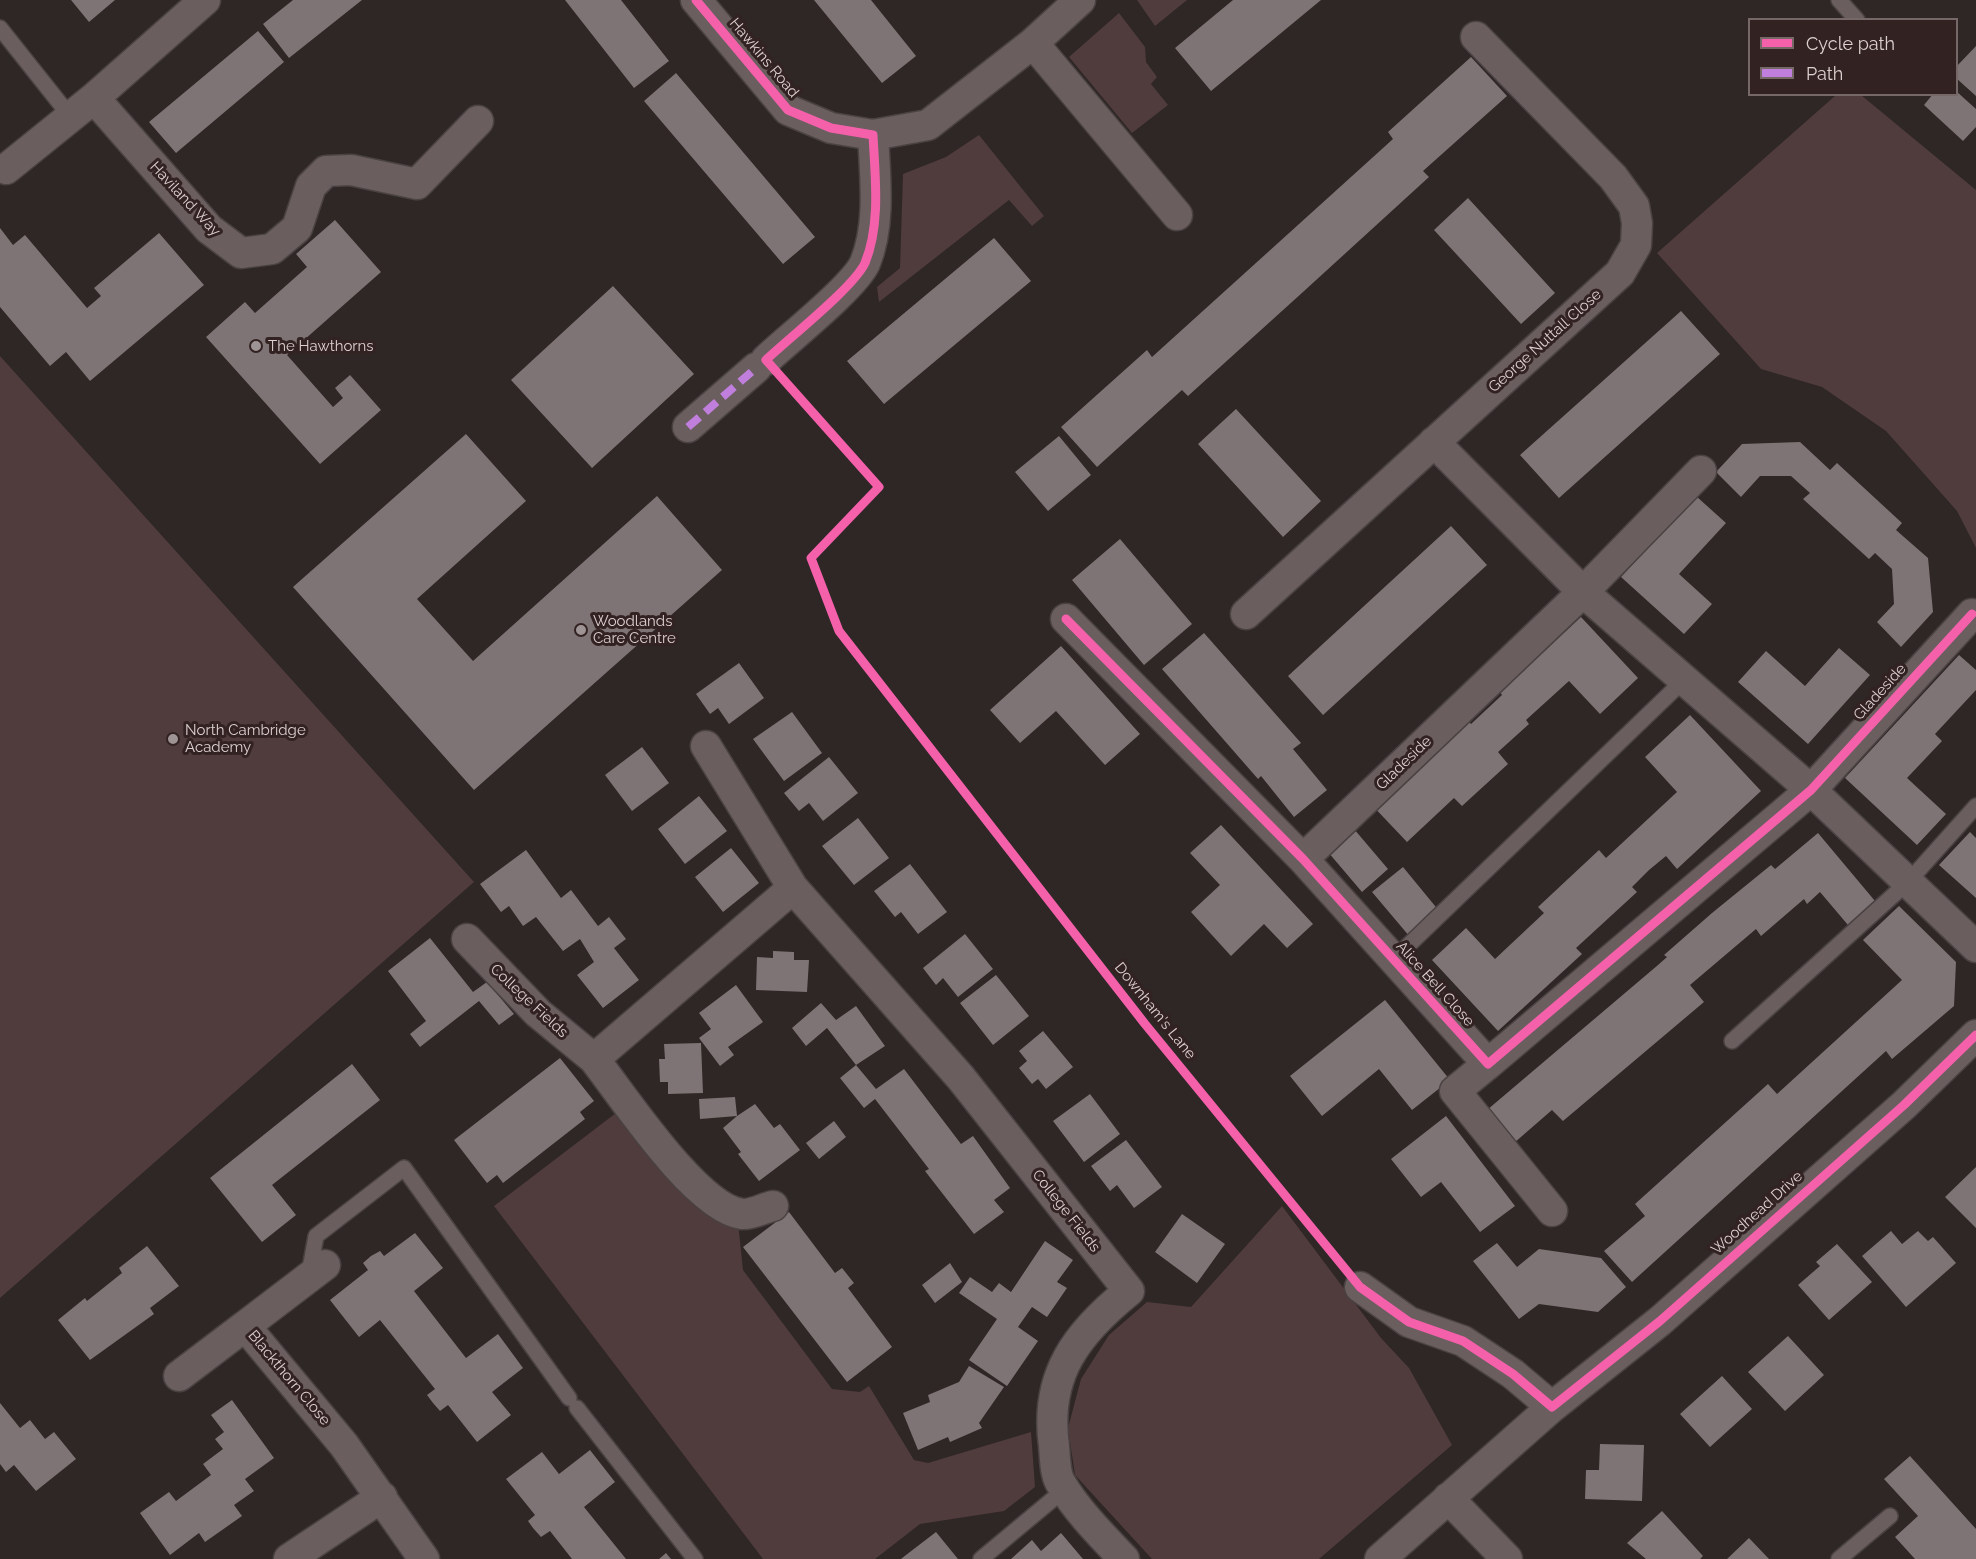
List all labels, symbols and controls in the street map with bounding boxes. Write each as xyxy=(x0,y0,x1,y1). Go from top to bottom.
street label: Hawkins Road xyxy=(726,15,802,101)
legend xyxy=(1748,18,1958,96)
text: Cycle path xyxy=(1806,33,1895,54)
text: Path xyxy=(1806,63,1843,84)
street label: Haviland Way xyxy=(146,158,224,240)
street label: George Nuttall Close xyxy=(1485,286,1605,396)
place label: The Hawthorns xyxy=(268,337,374,355)
marker: The Hawthorns xyxy=(249,339,263,353)
place label: Woodlands Care Centre xyxy=(593,612,676,647)
marker: Woodlands Care Centre xyxy=(574,623,588,637)
street label: Gladeside xyxy=(1850,660,1910,724)
place label: North Cambridge Academy xyxy=(185,721,306,756)
marker: North Cambridge Academy xyxy=(166,732,180,746)
street label: Gladeside xyxy=(1373,732,1435,794)
street label: Alice Bell Close xyxy=(1392,938,1478,1030)
street label: Downham's Lane xyxy=(1110,959,1200,1063)
street label: College Fields xyxy=(486,960,572,1042)
street label: College Fields xyxy=(1028,1166,1104,1256)
street label: Woodhead Drive xyxy=(1708,1167,1806,1259)
street label: Blackthorn Close xyxy=(244,1327,334,1429)

